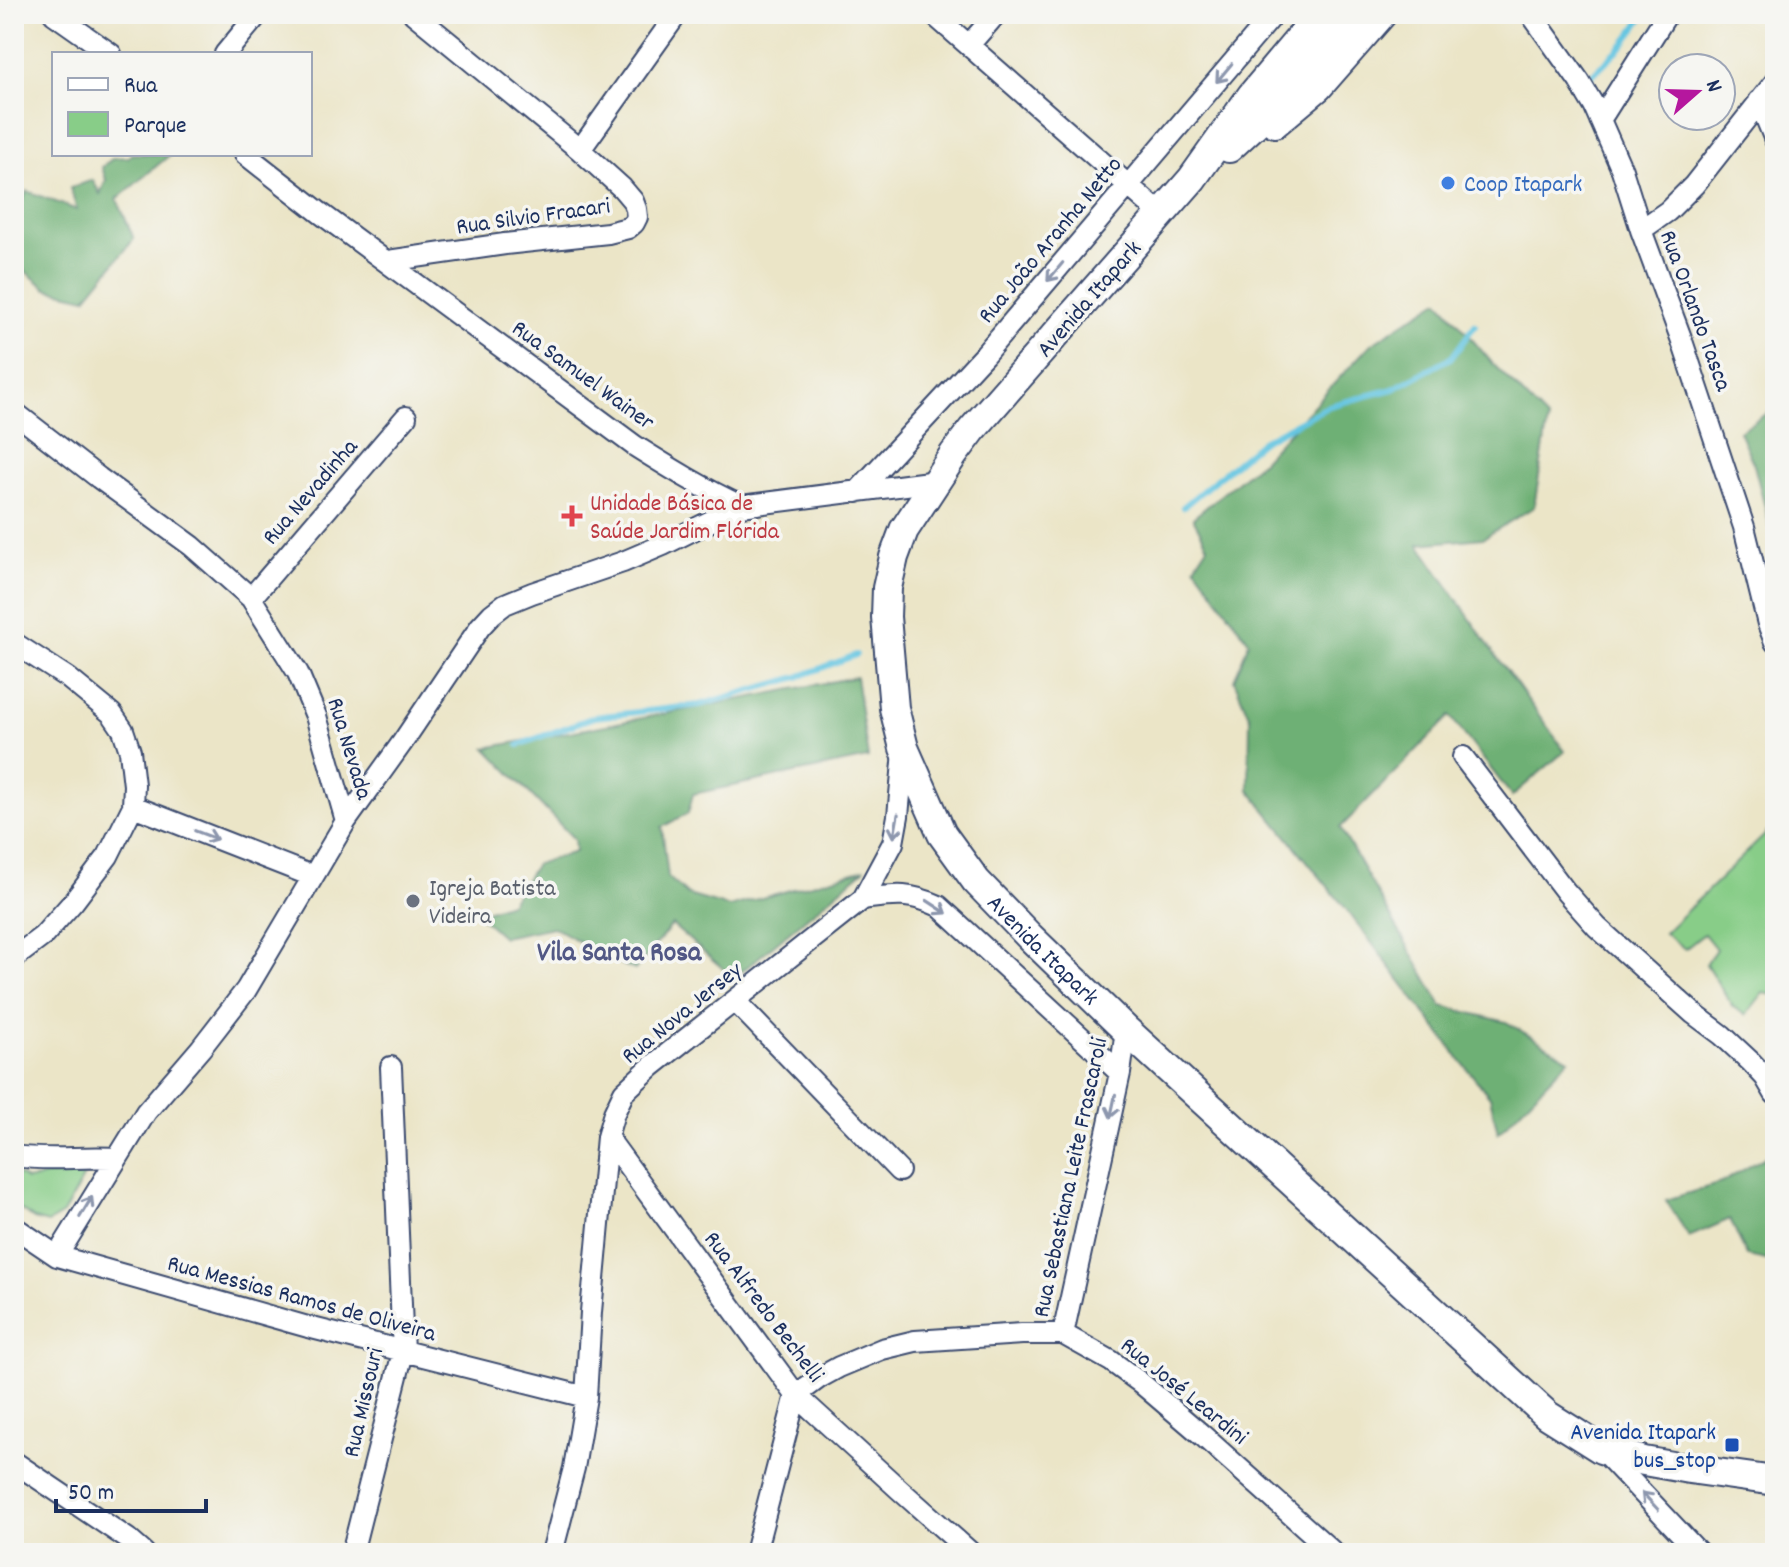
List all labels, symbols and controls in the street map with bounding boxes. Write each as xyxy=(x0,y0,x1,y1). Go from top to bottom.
legend xyxy=(52,52,312,156)
north arrow xyxy=(1657,52,1737,132)
one-way arrow xyxy=(1215,63,1233,83)
text: Rua xyxy=(124,70,158,104)
text: N xyxy=(1696,76,1729,97)
text: Parque xyxy=(124,110,187,144)
street label: Rua João Aranha Netto xyxy=(971,150,1132,332)
place label: Coop Itapark xyxy=(1464,169,1582,203)
marker: Coop Itapark xyxy=(1439,174,1457,192)
street label: Rua Silvio Fracari xyxy=(454,190,613,246)
street label: Rua Orlando Tasca xyxy=(1649,226,1739,397)
street label: Avenida Itapark xyxy=(1030,234,1151,366)
one-way arrow xyxy=(1046,261,1064,281)
street label: Rua Samuel Wainer xyxy=(504,313,661,440)
street label: Rua Nevadinha xyxy=(255,432,368,554)
place label: Unidade Básica de Saúde Jardim Flórida xyxy=(590,488,780,550)
marker: Unidade Básica de Saúde Jardim Flórida xyxy=(561,505,583,527)
street label: Rua Nevada xyxy=(317,694,380,805)
one-way arrow xyxy=(888,813,903,838)
one-way arrow xyxy=(193,828,218,843)
place label: Igreja Batista Videira xyxy=(429,873,556,935)
street label: Avenida Itapark xyxy=(978,888,1105,1015)
marker: Igreja Batista Videira xyxy=(404,892,422,910)
one-way arrow xyxy=(926,899,948,916)
district label: Vila Santa Rosa xyxy=(537,935,702,975)
street label: Rua Nova Jersey xyxy=(615,954,752,1074)
street label: Rua Sebastiana Leite Frascaroli xyxy=(1026,1035,1118,1321)
one-way arrow xyxy=(1105,1093,1120,1119)
one-way arrow xyxy=(78,1196,94,1219)
street label: Rua Alfredo Bechelli xyxy=(694,1225,831,1391)
street label: Rua Messias Ramos de Oliveira xyxy=(163,1248,440,1352)
street label: Rua José Leardini xyxy=(1112,1330,1254,1455)
street label: Rua Missouri xyxy=(336,1344,394,1461)
place label: Avenida Itapark bus_stop xyxy=(1570,1417,1716,1479)
marker: Avenida Itapark bus_stop xyxy=(1723,1436,1741,1454)
scale bar xyxy=(56,1463,206,1513)
text: 50 m xyxy=(68,1477,114,1511)
one-way arrow xyxy=(1641,1491,1660,1511)

